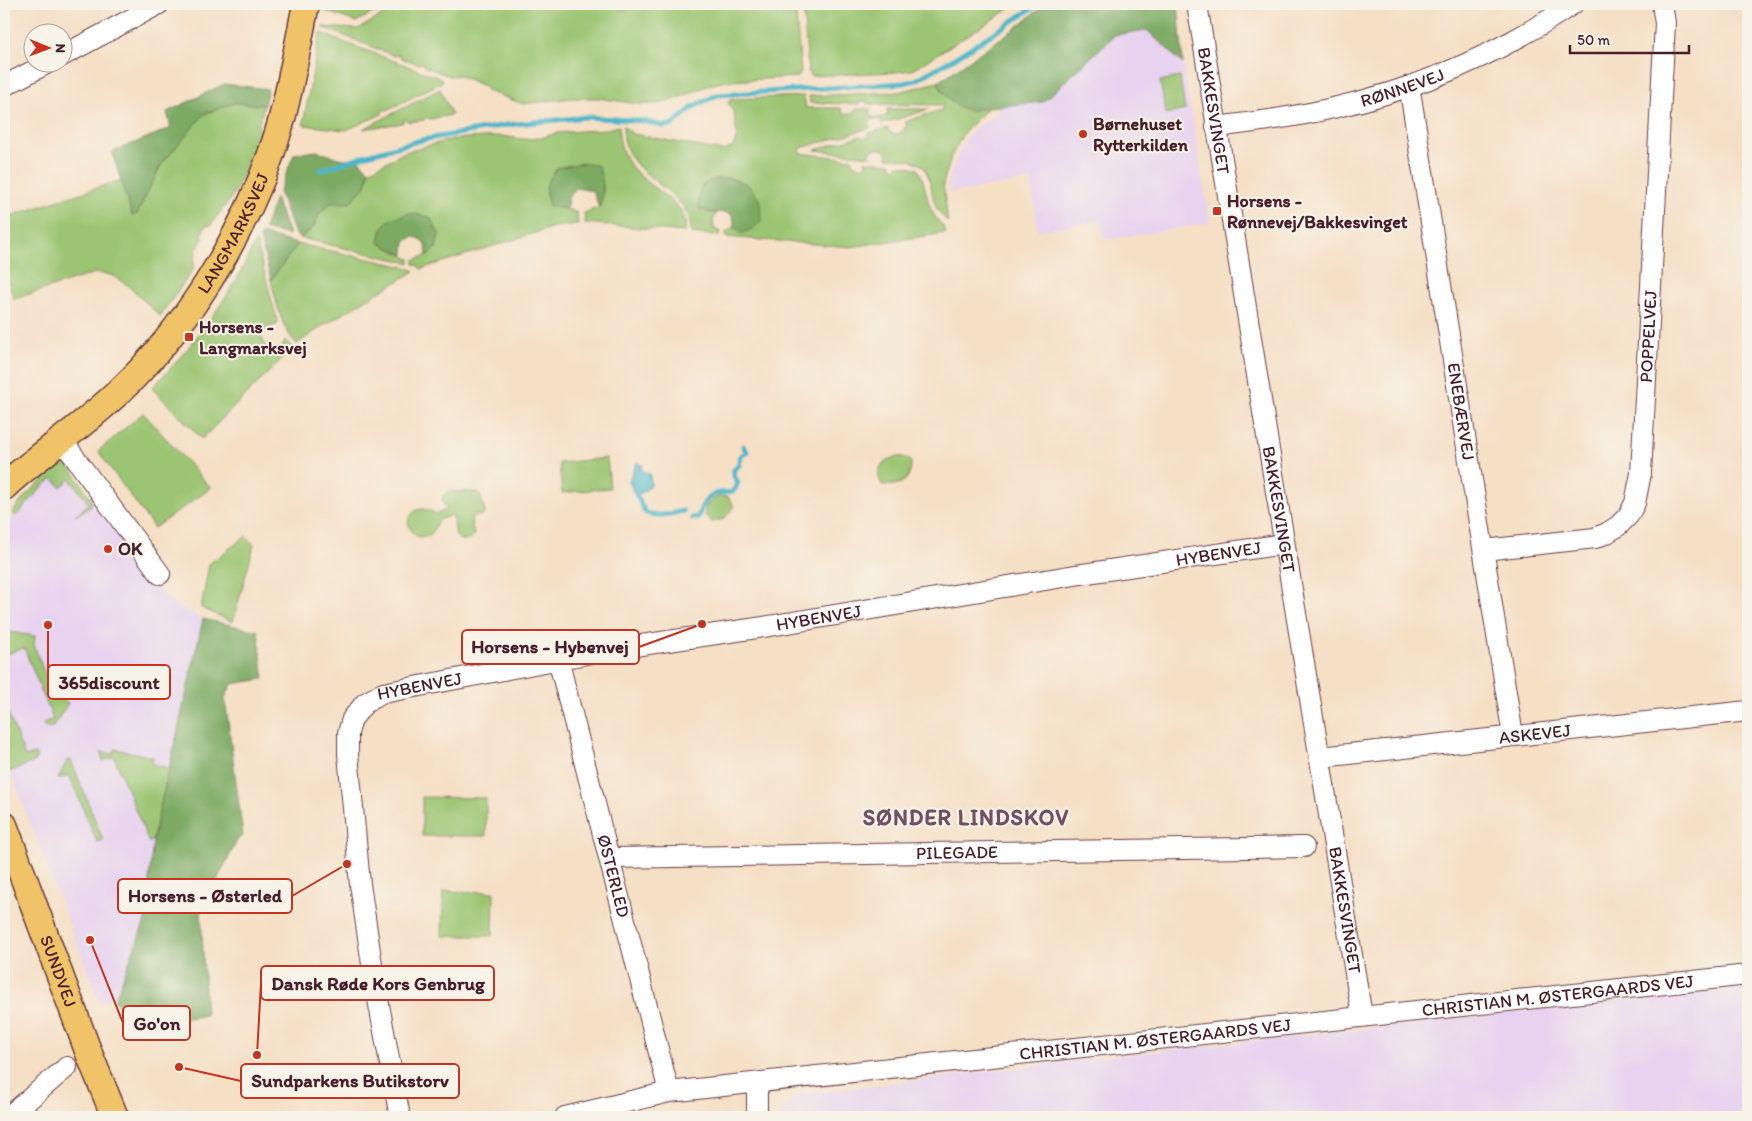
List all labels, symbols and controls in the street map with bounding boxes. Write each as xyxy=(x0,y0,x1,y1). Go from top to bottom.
north arrow xyxy=(22,22,72,72)
scale bar xyxy=(1570,22,1688,54)
text: 50 m xyxy=(1577,31,1610,49)
text: N xyxy=(52,43,69,53)
street label: BAKKESVINGET xyxy=(1193,46,1235,176)
street label: RØNNEVEJ xyxy=(1358,63,1448,112)
place label: Børnehuset Rytterkilden xyxy=(1093,113,1189,156)
marker: Børnehuset Rytterkilden xyxy=(1077,128,1089,140)
street label: LANGMARKSVEJ xyxy=(193,170,274,298)
place label: Horsens - Rønnevej/Bakkesvinget xyxy=(1227,190,1408,233)
marker: Horsens - Rønnevej/Bakkesvinget xyxy=(1211,205,1223,217)
street label: POPPELVEJ xyxy=(1635,289,1662,383)
place label: Horsens - Langmarksvej xyxy=(199,316,307,359)
marker: Horsens - Langmarksvej xyxy=(183,331,195,343)
street label: ENEBÆRVEJ xyxy=(1443,361,1480,462)
street label: BAKKESVINGET xyxy=(1258,444,1300,574)
street label: HYBENVEJ xyxy=(1174,536,1263,571)
place label: OK xyxy=(118,538,143,560)
marker: OK xyxy=(102,543,114,555)
street label: HYBENVEJ xyxy=(774,600,863,636)
callout: Horsens - Hybenvej xyxy=(462,630,639,664)
text: Horsens - Hybenvej xyxy=(471,635,629,658)
callout: 365discount xyxy=(48,665,170,699)
street label: HYBENVEJ xyxy=(375,667,464,705)
text: 365discount xyxy=(58,671,160,694)
street label: ASKEVEJ xyxy=(1498,719,1572,749)
district label: SØNDER LINDSKOV xyxy=(863,804,1069,831)
street label: ØSTERLED xyxy=(592,832,635,920)
street label: PILEGADE xyxy=(916,841,998,864)
street label: BAKKESVINGET xyxy=(1324,845,1366,975)
callout: Horsens - Østerled xyxy=(118,879,292,913)
text: Horsens - Østerled xyxy=(128,884,283,907)
street label: SUNDVEJ xyxy=(35,932,82,1010)
callout: Dansk Røde Kors Genbrug xyxy=(261,966,494,1000)
street label: CHRISTIAN M. ØSTERGAARDS VEJ xyxy=(1421,970,1695,1021)
text: Dansk Røde Kors Genbrug xyxy=(271,972,486,995)
callout: Go'on xyxy=(123,1006,190,1040)
text: Go'on xyxy=(134,1012,181,1035)
street label: CHRISTIAN M. ØSTERGAARDS VEJ xyxy=(1018,1014,1292,1065)
callout: Sundparkens Butikstorv xyxy=(241,1064,459,1098)
text: Sundparkens Butikstorv xyxy=(251,1069,449,1092)

